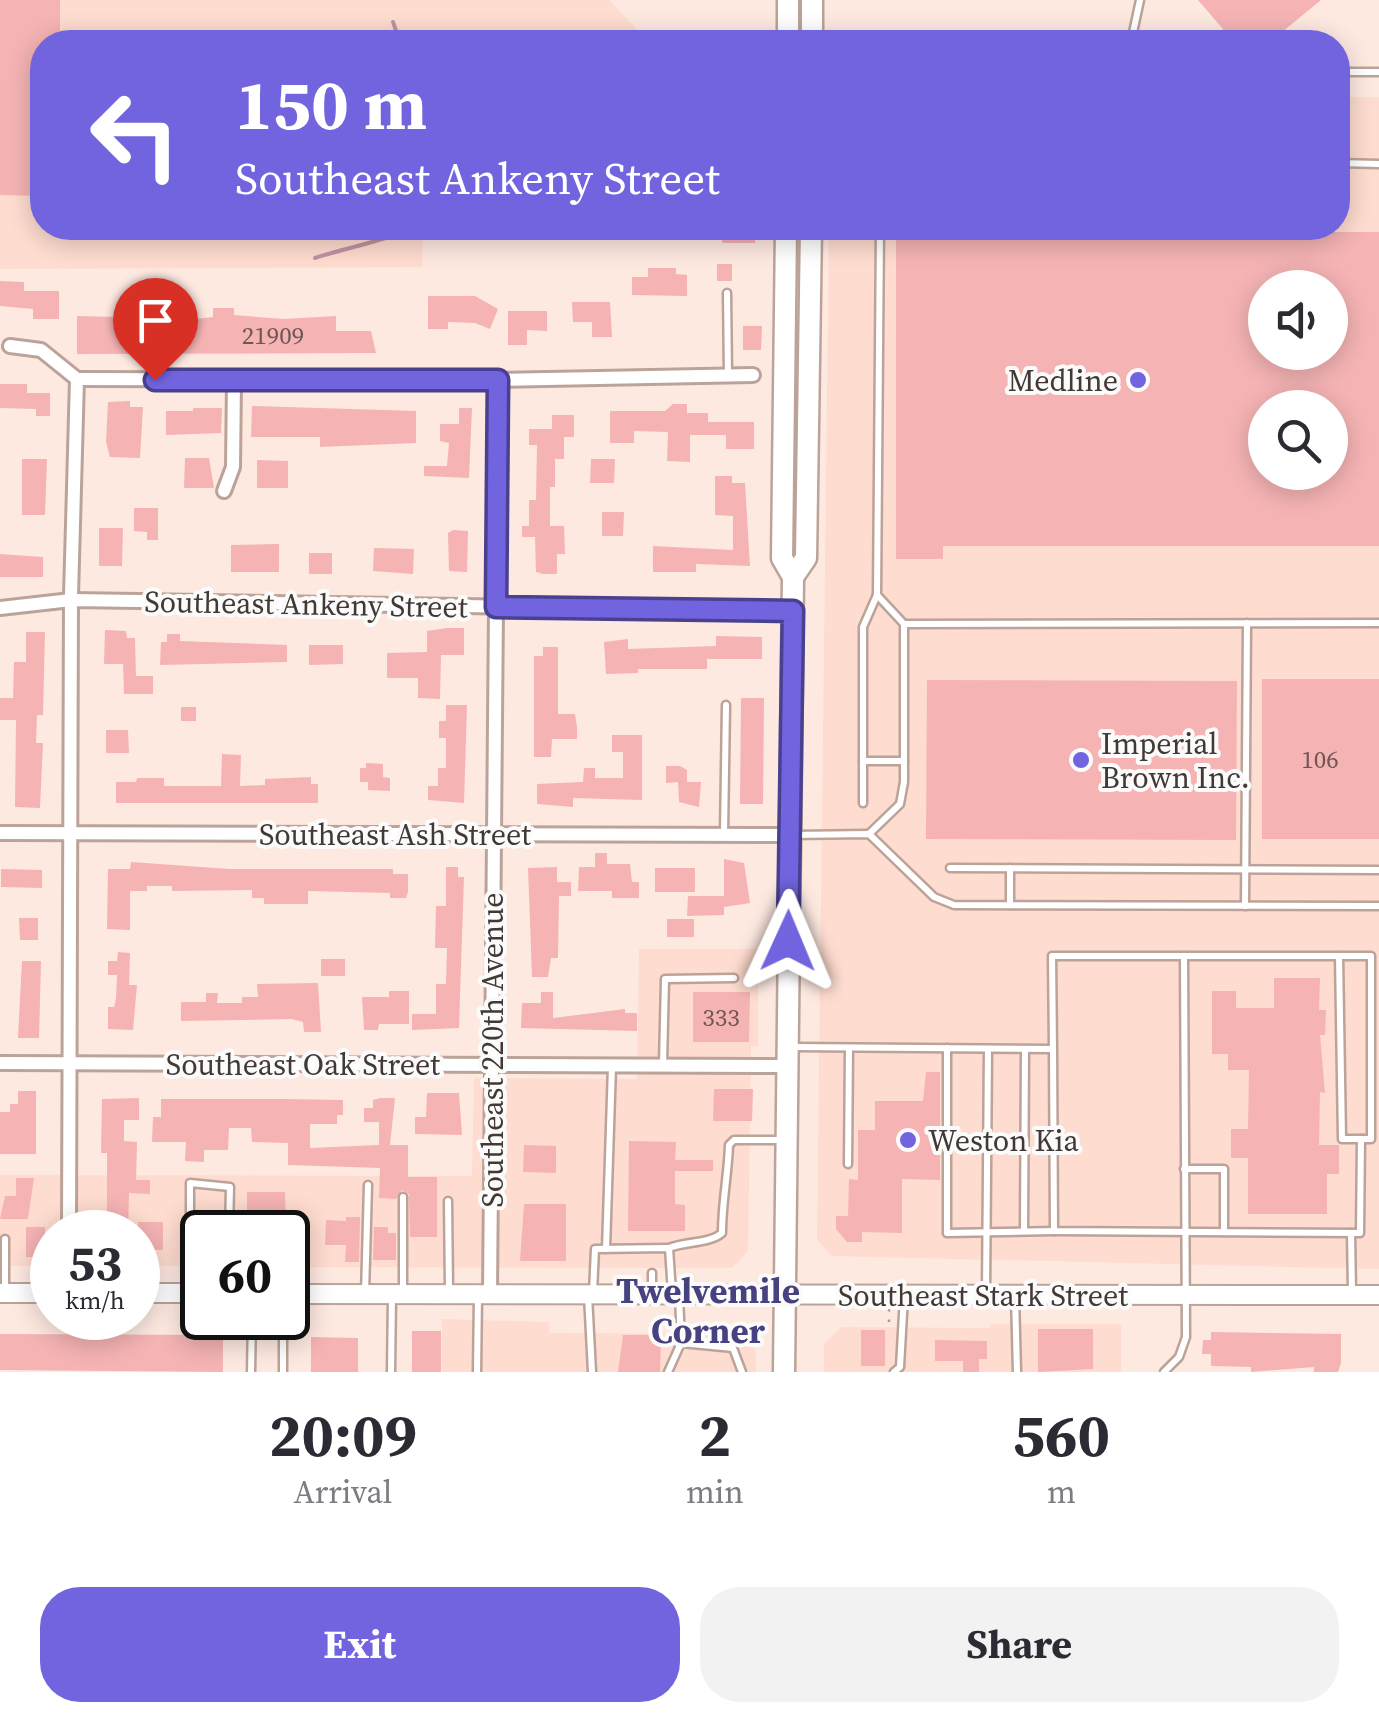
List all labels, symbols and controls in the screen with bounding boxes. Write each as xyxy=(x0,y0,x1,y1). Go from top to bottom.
text: 150 m xyxy=(235,56,427,152)
icon: left xyxy=(70,70,200,200)
text: Southeast Ankeny Street xyxy=(235,147,720,209)
map controls xyxy=(1248,270,1348,490)
button: sound xyxy=(1248,270,1348,370)
pin xyxy=(113,278,198,381)
icon: arrive xyxy=(128,293,183,348)
house number: 21909 xyxy=(242,318,304,352)
place label: Medline xyxy=(1008,360,1118,401)
marker: Medline xyxy=(1127,369,1149,391)
button: search xyxy=(1248,390,1348,490)
street label: Southeast Ankeny Street xyxy=(144,581,468,627)
place label: Imperial Brown Inc. xyxy=(1101,723,1250,798)
house number: 106 xyxy=(1301,742,1339,776)
marker: Imperial Brown Inc. xyxy=(1070,749,1092,771)
street label: Southeast Ash Street xyxy=(259,814,531,855)
position arrow xyxy=(736,889,840,993)
street label: Southeast 220th Avenue xyxy=(472,892,513,1208)
house number: 333 xyxy=(702,1000,740,1034)
street label: Southeast Oak Street xyxy=(166,1044,440,1085)
place label: Weston Kia xyxy=(928,1120,1079,1161)
marker: Weston Kia xyxy=(897,1129,919,1151)
speed limit sign: 60 xyxy=(180,1210,310,1340)
text: 53 xyxy=(68,1228,122,1297)
district label: Twelvemile Corner xyxy=(616,1267,800,1355)
street label: Southeast Stark Street xyxy=(838,1275,1128,1316)
text: km/h xyxy=(65,1283,125,1317)
text: 20:09 xyxy=(269,1394,417,1476)
text: 2 xyxy=(698,1394,731,1476)
text: 560 xyxy=(1013,1394,1110,1476)
text: Arrival xyxy=(294,1470,392,1514)
text: min xyxy=(686,1470,744,1514)
text: m xyxy=(1047,1470,1076,1514)
button: Exit xyxy=(40,1587,680,1702)
button: Share xyxy=(700,1587,1339,1702)

